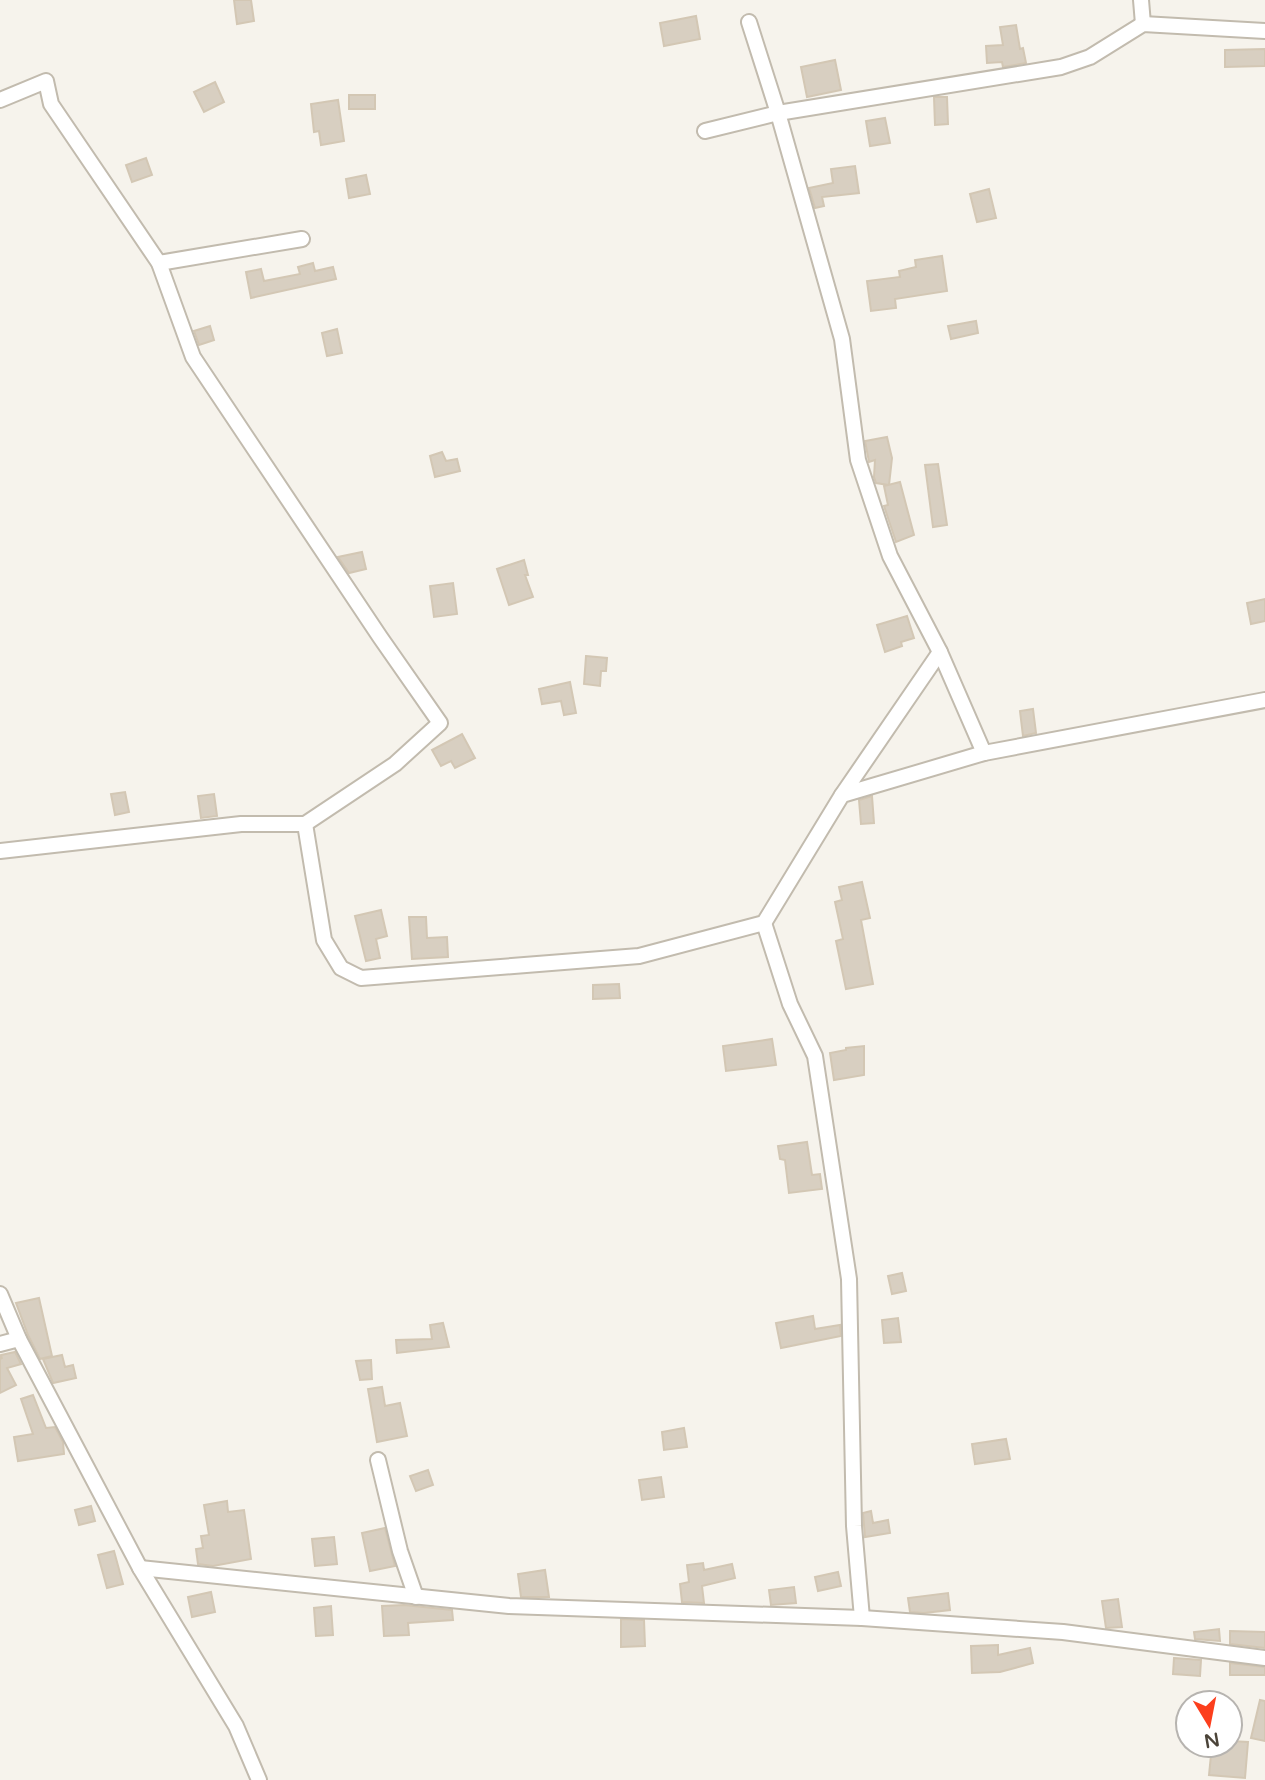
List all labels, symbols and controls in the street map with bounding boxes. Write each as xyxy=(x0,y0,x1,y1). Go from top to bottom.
north arrow xyxy=(1174,1689,1244,1759)
text: N xyxy=(1202,1728,1221,1752)

